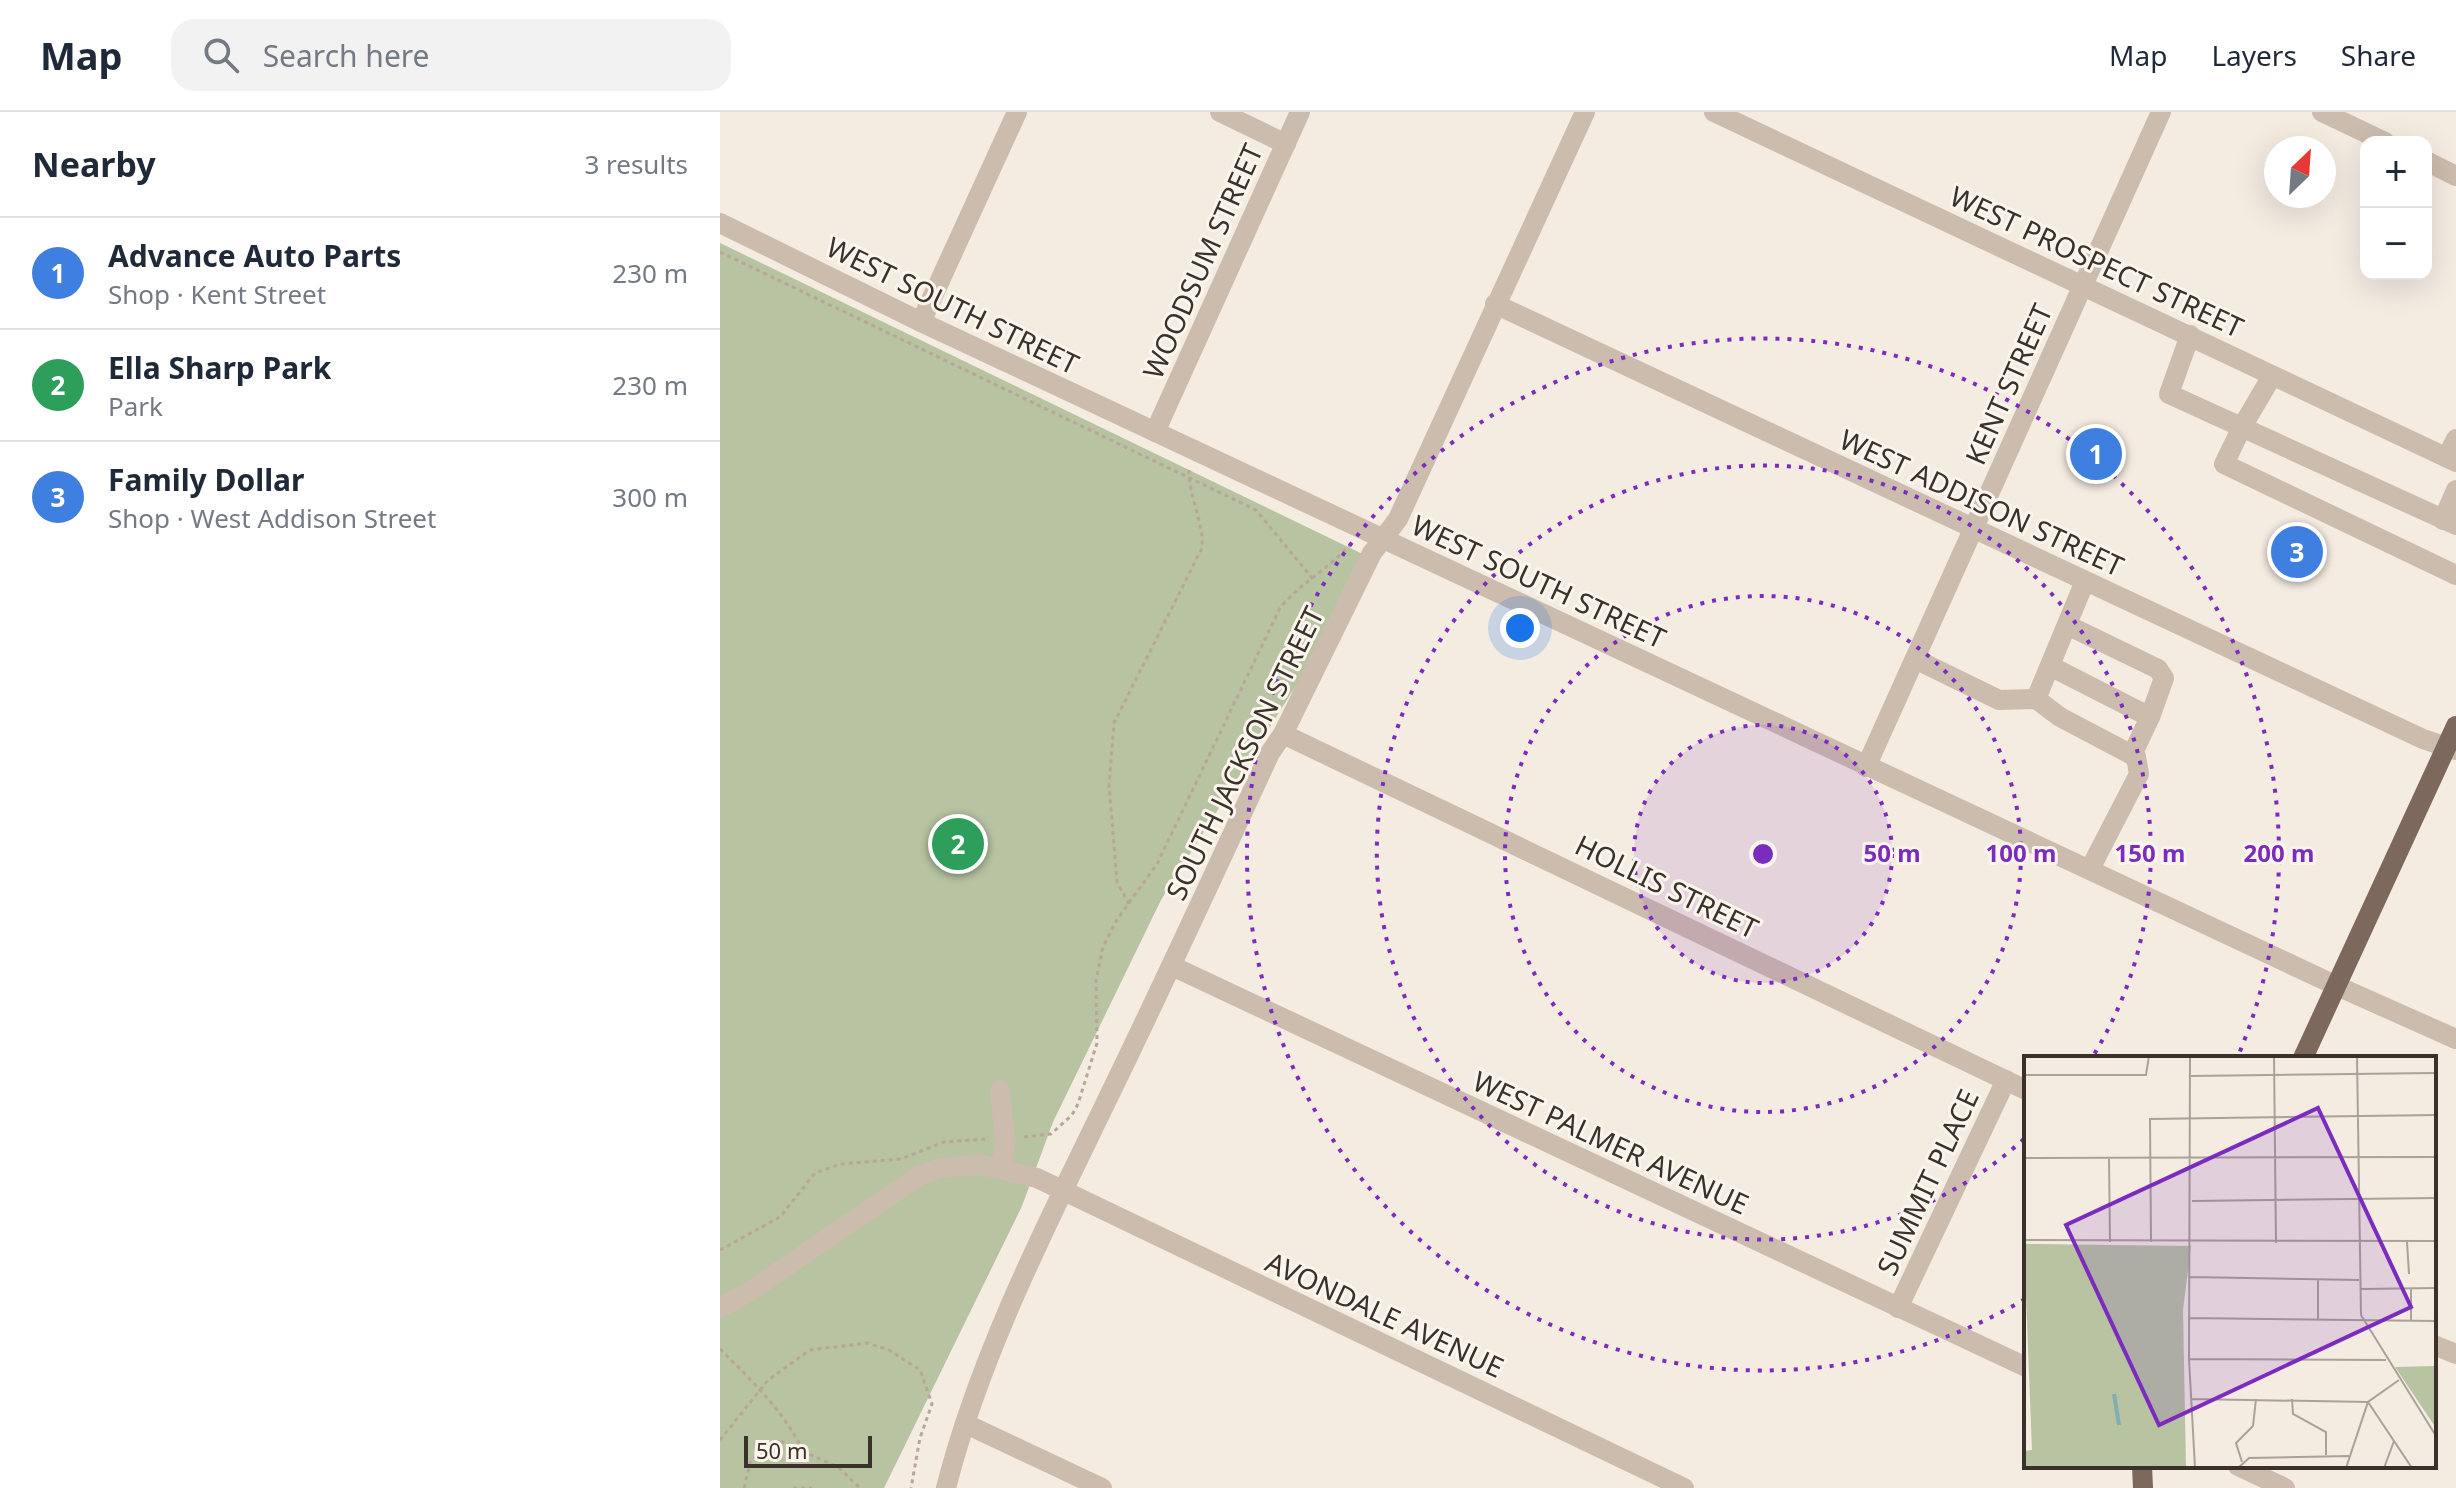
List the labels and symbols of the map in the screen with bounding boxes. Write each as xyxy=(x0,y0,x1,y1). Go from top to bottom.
north arrow xyxy=(2264,136,2336,208)
street label: WOODSUM STREET xyxy=(1133,137,1271,385)
street label: WEST PROSPECT STREET xyxy=(1944,176,2250,346)
street label: WEST SOUTH STREET xyxy=(821,227,1086,383)
street label: KENT STREET xyxy=(1956,297,2061,470)
street label: WEST ADDISON STREET xyxy=(1834,419,2130,585)
pin: 1 xyxy=(2070,424,2122,484)
street label: WEST SOUTH STREET xyxy=(1406,505,1673,657)
pin: 3 xyxy=(2271,522,2323,582)
street label: SOUTH JACKSON STREET xyxy=(1156,600,1332,906)
your location xyxy=(1500,608,1540,648)
pin: 2 xyxy=(932,814,984,874)
street label: HOLLIS STREET xyxy=(1569,825,1765,947)
text: 50 m xyxy=(1863,836,1921,869)
text: 100 m xyxy=(1986,836,2056,869)
text: 150 m xyxy=(2115,836,2185,869)
text: 200 m xyxy=(2244,836,2314,869)
centre of rings xyxy=(1749,840,1777,868)
inset map xyxy=(2024,1056,2436,1468)
street label: WEST PALMER AVENUE xyxy=(1467,1061,1755,1223)
street label: SUMMIT PLACE xyxy=(1867,1083,1987,1281)
street label: AVONDALE AVENUE xyxy=(1260,1242,1510,1386)
scale bar xyxy=(744,1432,872,1468)

